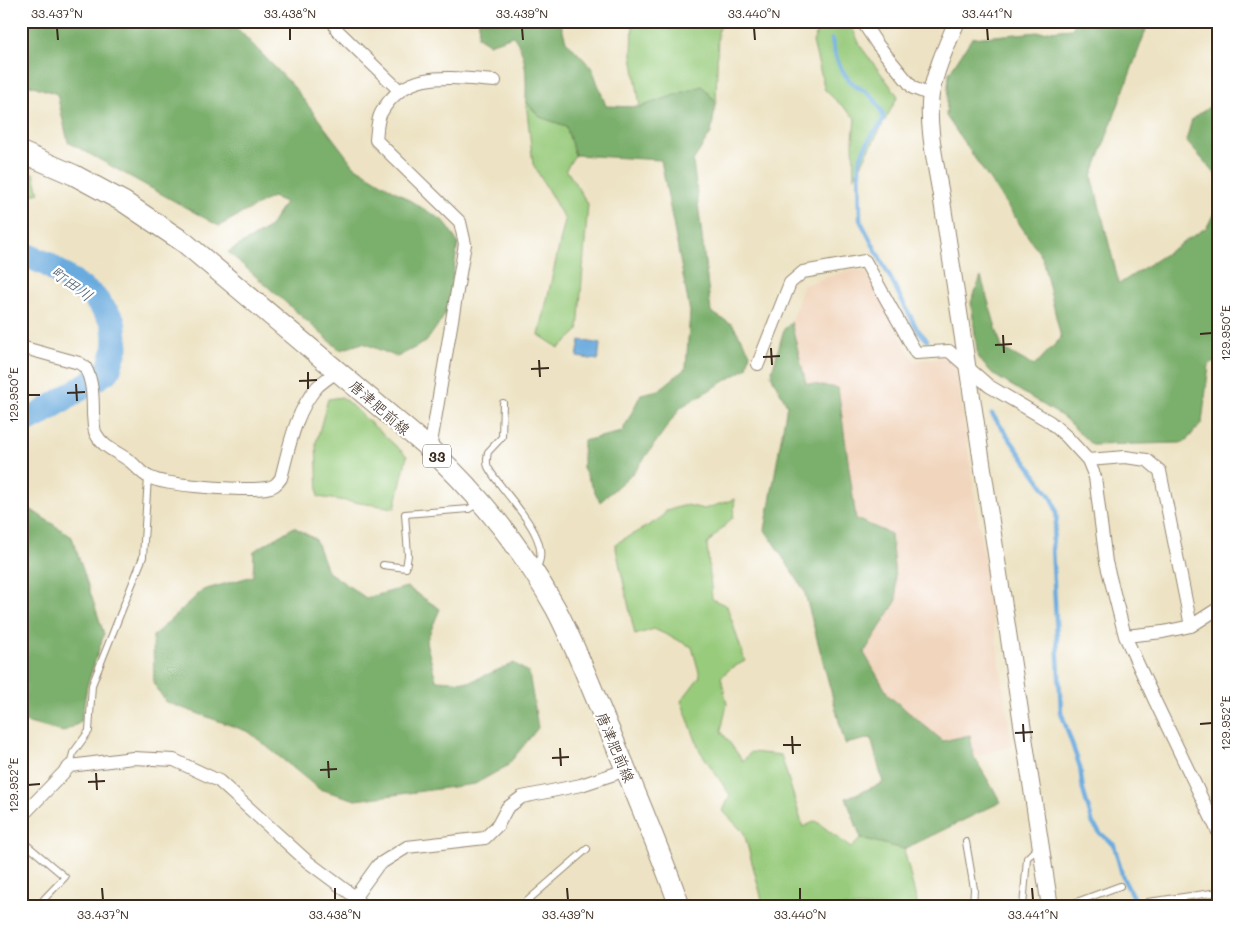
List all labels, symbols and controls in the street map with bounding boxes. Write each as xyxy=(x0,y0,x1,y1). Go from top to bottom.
text: 33.437°N xyxy=(31,5,83,21)
text: 33.438°N xyxy=(264,5,316,21)
text: 33.439°N xyxy=(496,5,548,21)
text: 33.440°N xyxy=(728,5,780,21)
text: 33.441°N xyxy=(962,5,1012,21)
water label: 町田川 xyxy=(46,260,98,306)
text: 129.950°E xyxy=(1217,305,1233,361)
text: 129.950°E xyxy=(5,367,21,423)
street label: 唐津肥前線 xyxy=(345,375,415,439)
road number: 33 xyxy=(423,444,451,468)
text: 129.952°E xyxy=(1217,695,1233,750)
street label: 唐津肥前線 xyxy=(592,709,640,785)
text: 129.952°E xyxy=(5,757,21,812)
text: 33.437°N xyxy=(77,906,129,922)
text: 33.438°N xyxy=(309,906,361,922)
text: 33.439°N xyxy=(542,906,594,922)
text: 33.440°N xyxy=(774,906,826,922)
text: 33.441°N xyxy=(1008,906,1058,922)

